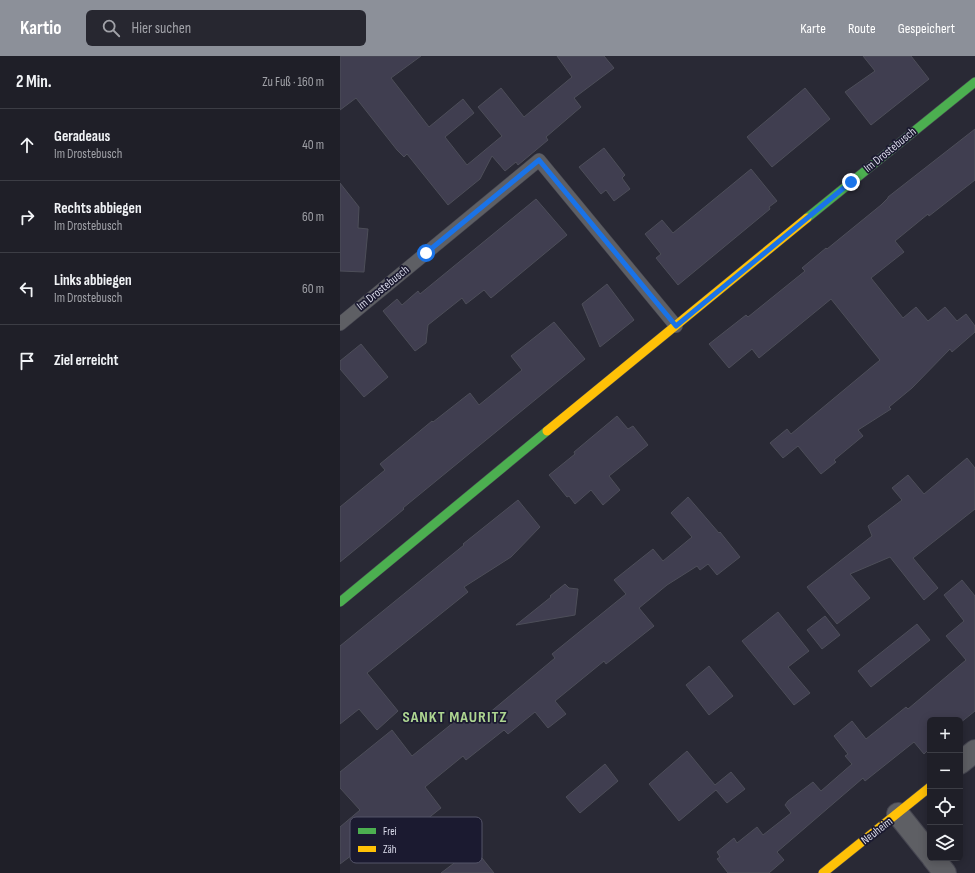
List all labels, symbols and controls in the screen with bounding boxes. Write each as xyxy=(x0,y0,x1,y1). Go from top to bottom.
search box xyxy=(86,10,366,46)
text: Kartio xyxy=(20,17,62,40)
icon: search xyxy=(100,17,122,39)
text: Hier suchen xyxy=(132,19,191,38)
text: Karte xyxy=(800,20,826,37)
text: Route xyxy=(848,20,876,37)
text: Gespeichert xyxy=(898,20,955,37)
text: 2 Min. xyxy=(16,72,52,92)
text: Zu Fuß · 160 m xyxy=(262,74,324,90)
street label: Im Drostebusch xyxy=(861,124,919,176)
text: Geradeaus xyxy=(54,127,110,146)
icon: ahead xyxy=(16,134,38,156)
text: 40 m xyxy=(302,137,324,153)
text: Im Drostebusch xyxy=(54,146,122,162)
route end xyxy=(842,173,860,191)
text: Rechts abbiegen xyxy=(54,199,142,218)
icon: right xyxy=(16,206,38,228)
text: 60 m xyxy=(302,209,324,225)
text: Im Drostebusch xyxy=(54,218,122,234)
route start xyxy=(417,244,435,262)
street label: Im Drostebusch xyxy=(354,262,412,314)
text: Links abbiegen xyxy=(54,271,132,290)
icon: left xyxy=(16,278,38,300)
text: 60 m xyxy=(302,281,324,297)
text: Im Drostebusch xyxy=(54,290,122,306)
icon: arrive xyxy=(16,350,38,372)
text: Ziel erreicht xyxy=(54,351,118,370)
district label: SANKT MAURITZ xyxy=(402,708,508,727)
map controls xyxy=(927,717,963,861)
button: + xyxy=(927,717,963,753)
button: − xyxy=(927,753,963,789)
button: locate xyxy=(927,789,963,825)
street label: Neuheim xyxy=(858,814,896,848)
legend xyxy=(350,817,482,863)
text: Frei xyxy=(383,825,397,838)
button: layers xyxy=(927,825,963,861)
text: Zäh xyxy=(383,843,397,856)

